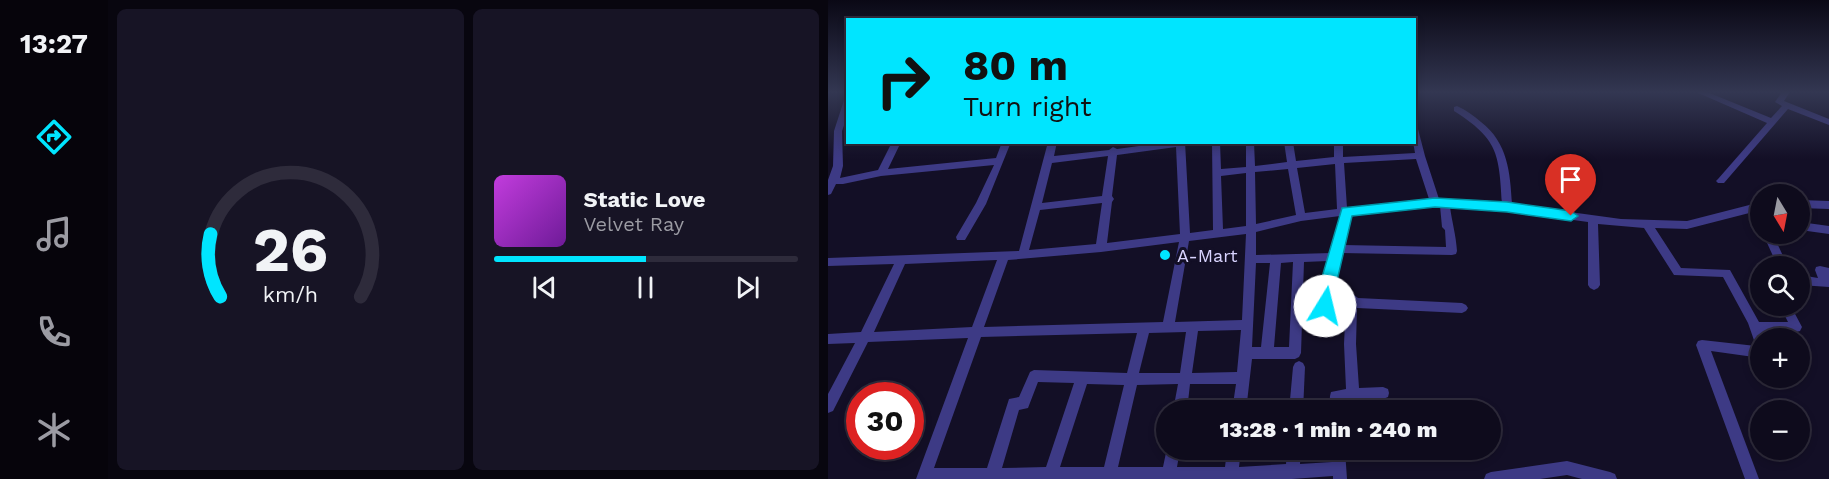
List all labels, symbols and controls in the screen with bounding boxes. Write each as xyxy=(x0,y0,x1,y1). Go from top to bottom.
text: 13:27 xyxy=(20,28,88,60)
text: 80 m xyxy=(963,41,1068,90)
icon: right xyxy=(864,42,942,120)
text: Turn right xyxy=(963,91,1092,123)
icon: directions xyxy=(33,116,75,158)
pin xyxy=(1545,154,1596,216)
icon: arrive xyxy=(1554,163,1587,196)
north arrow xyxy=(1750,184,1810,244)
map controls xyxy=(1750,184,1810,460)
text: Static Love xyxy=(584,187,706,212)
text: Velvet Ray xyxy=(584,212,684,236)
icon: music xyxy=(33,213,75,255)
text: 26 xyxy=(252,213,328,286)
place label: A-Mart xyxy=(1177,245,1238,266)
marker: A-Mart xyxy=(1158,248,1172,262)
button: search xyxy=(1750,256,1810,316)
icon: previous xyxy=(528,271,561,304)
icon: pause xyxy=(629,271,662,304)
icon: next xyxy=(731,271,764,304)
position arrow xyxy=(1293,274,1357,338)
text: km/h xyxy=(263,282,318,307)
icon: phone xyxy=(33,311,75,353)
button: + xyxy=(1750,328,1810,388)
speed limit sign: 30 xyxy=(846,382,924,460)
button: − xyxy=(1750,400,1810,460)
icon: climate xyxy=(33,409,75,451)
text: 13:28 · 1 min · 240 m xyxy=(1220,417,1437,442)

